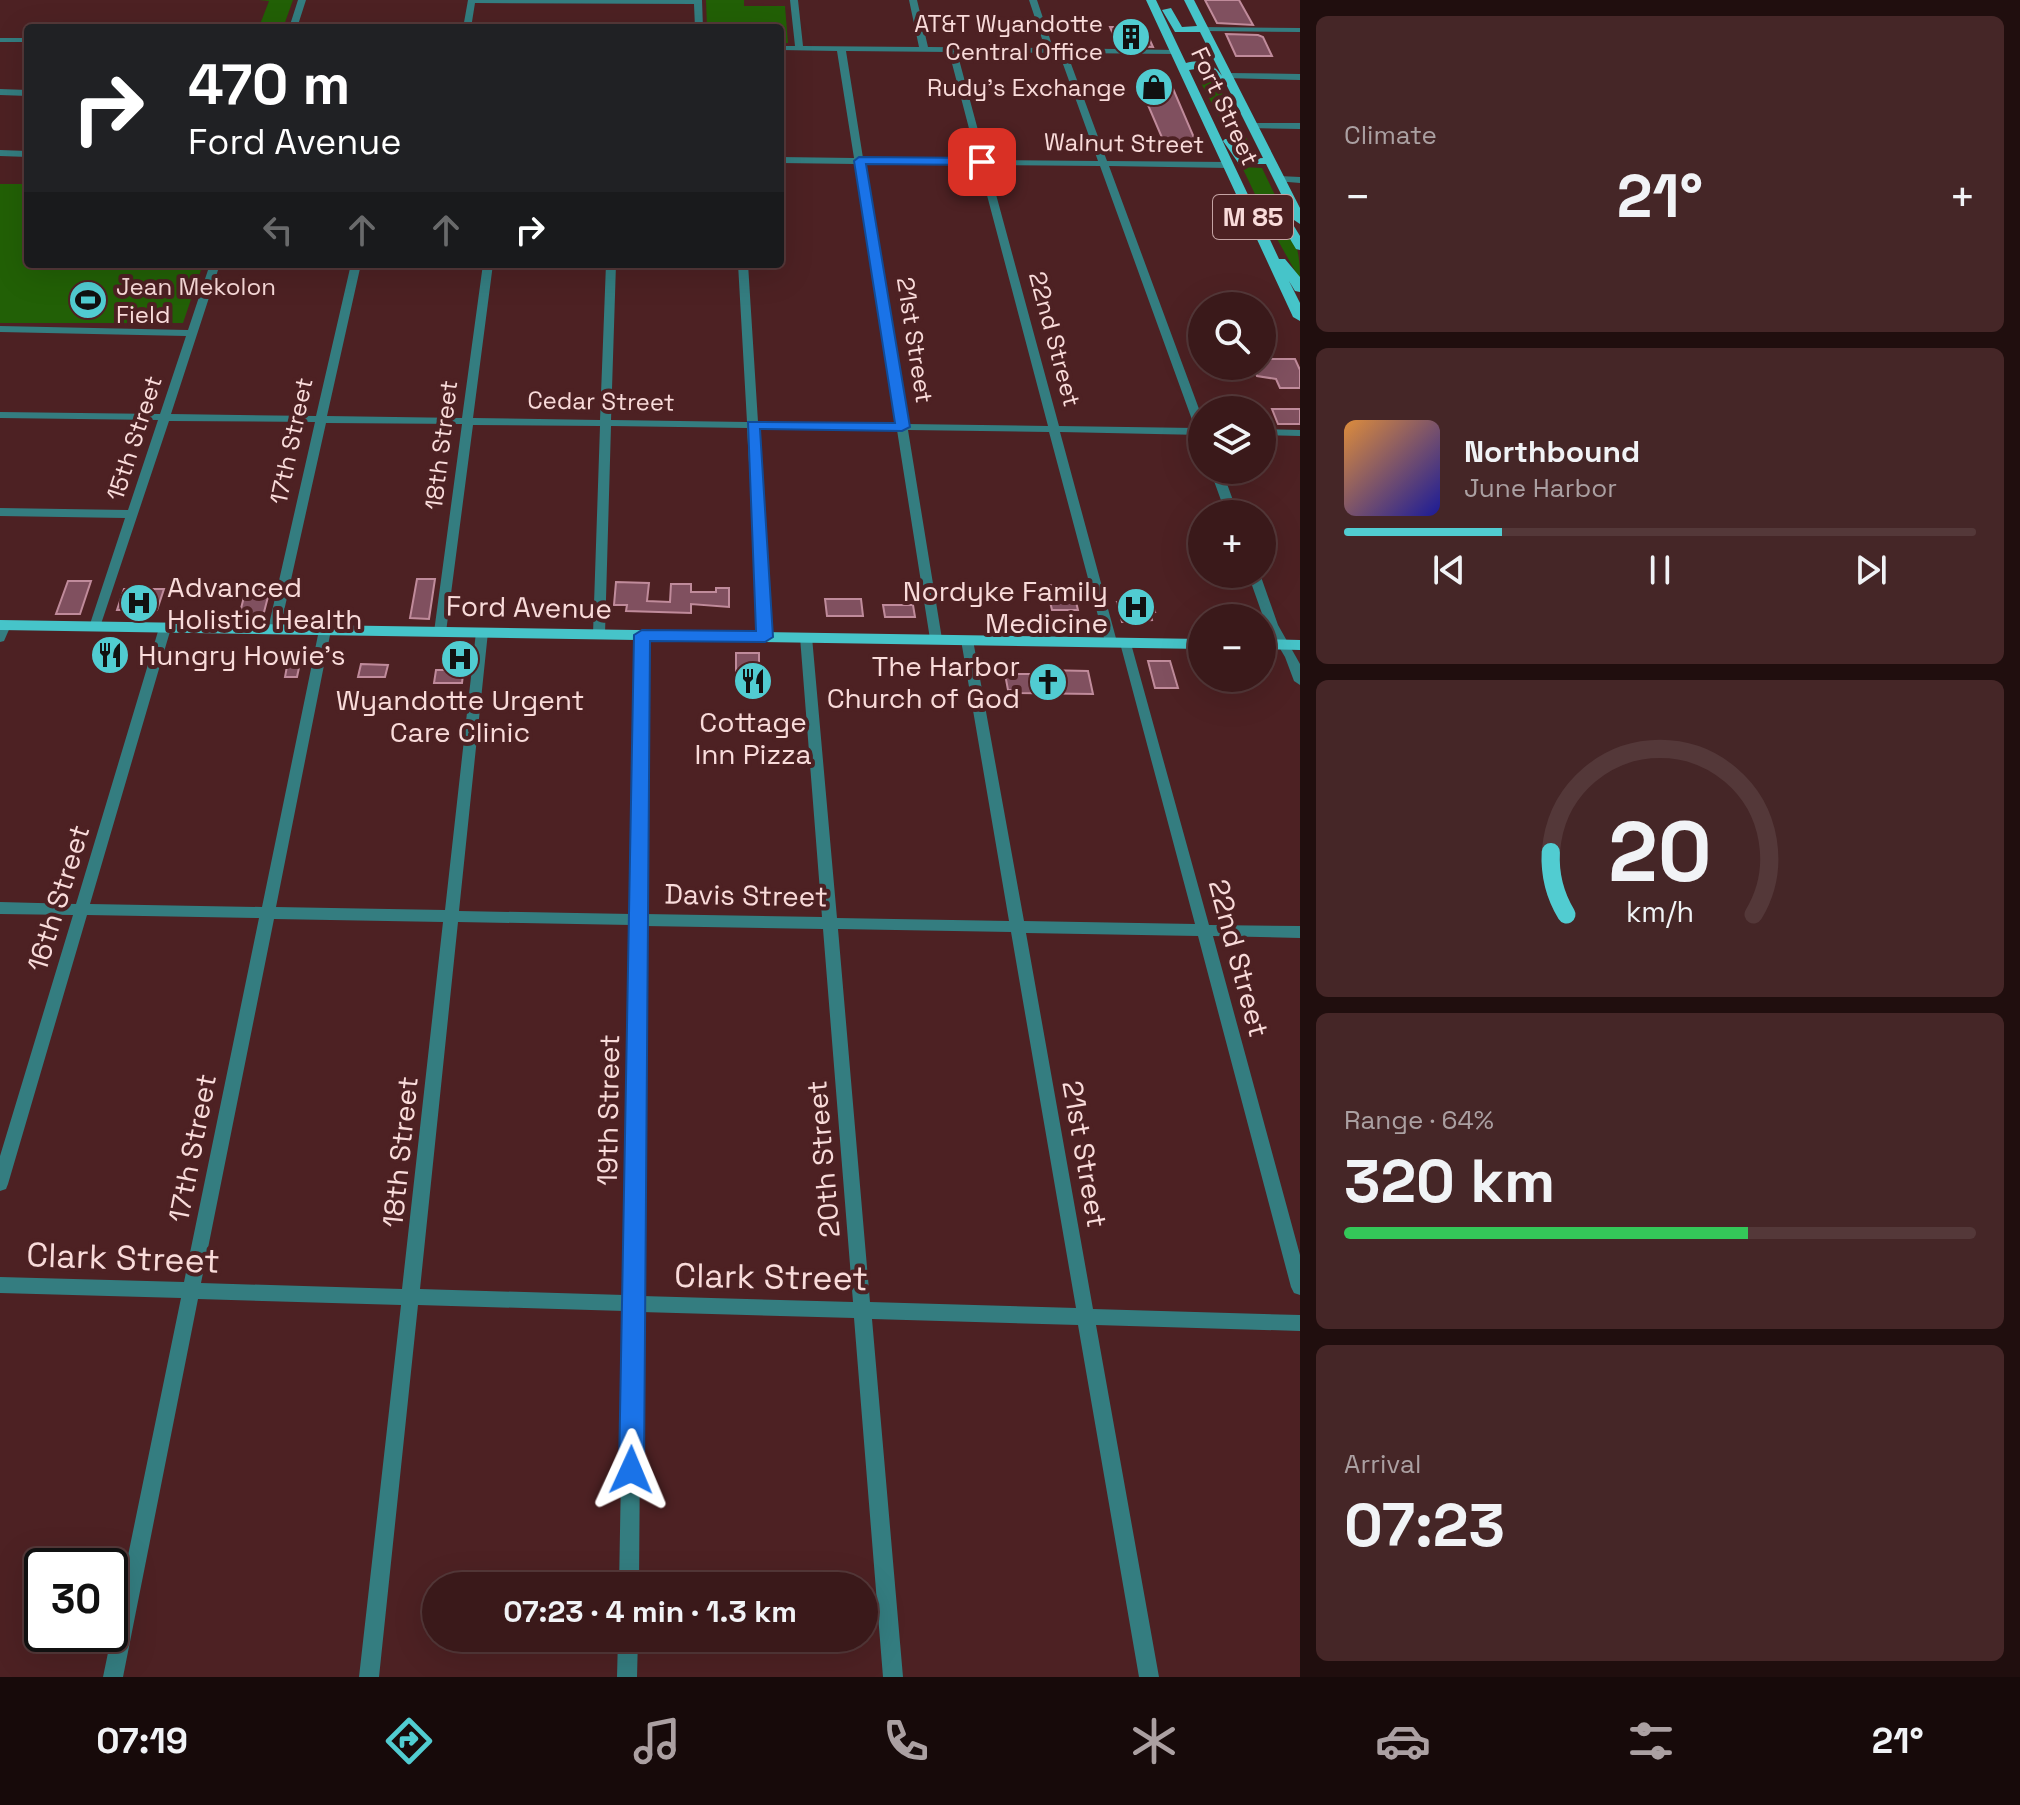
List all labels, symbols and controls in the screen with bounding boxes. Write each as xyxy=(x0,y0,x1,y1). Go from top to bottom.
place label: AT&T Wyandotte Central Office xyxy=(914,8,1103,67)
building icon: AT&T Wyandotte Central Office xyxy=(1110,16,1152,58)
street label: Fort Street xyxy=(1184,42,1266,170)
text: 470 m xyxy=(188,49,350,120)
icon: right xyxy=(56,56,160,160)
shop icon: Rudy's Exchange xyxy=(1133,66,1175,108)
place label: Rudy's Exchange xyxy=(927,72,1126,103)
text: Climate xyxy=(1344,118,1437,152)
text: Ford Avenue xyxy=(188,119,402,165)
street label: Walnut Street xyxy=(1044,126,1204,160)
pin xyxy=(948,128,1016,196)
icon: arrive xyxy=(960,140,1004,184)
text: 21° xyxy=(1617,158,1703,235)
text: − xyxy=(1344,169,1371,225)
text: + xyxy=(1949,169,1976,225)
road number: M 85 xyxy=(1213,195,1293,239)
icon: left xyxy=(256,208,300,252)
icon: ahead xyxy=(340,208,384,252)
icon: ahead xyxy=(424,208,468,252)
icon: right xyxy=(508,208,552,252)
street label: 22nd Street xyxy=(1022,268,1088,410)
place label: Jean Mekolon Field xyxy=(116,271,276,330)
street label: 21st Street xyxy=(890,275,940,405)
sports icon: Jean Mekolon Field xyxy=(67,279,109,321)
map controls xyxy=(1188,292,1276,692)
button: search xyxy=(1188,292,1276,380)
street label: 15th Street xyxy=(99,372,169,504)
street label: 17th Street xyxy=(262,375,320,507)
street label: 18th Street xyxy=(418,378,464,512)
street label: Cedar Street xyxy=(527,384,675,418)
button: layers xyxy=(1188,396,1276,484)
text: Northbound xyxy=(1464,432,1640,471)
text: June Harbor xyxy=(1464,471,1617,505)
button: + xyxy=(1188,500,1276,588)
icon: previous xyxy=(1427,548,1471,592)
icon: pause xyxy=(1638,548,1682,592)
icon: next xyxy=(1849,548,1893,592)
place label: Advanced Holistic Health xyxy=(167,569,362,637)
place label: Nordyke Family Medicine xyxy=(903,573,1108,641)
hospital icon: Advanced Holistic Health xyxy=(118,582,160,624)
hospital icon: Nordyke Family Medicine xyxy=(1115,586,1157,628)
street label: Ford Avenue xyxy=(446,588,612,626)
button: − xyxy=(1188,604,1276,692)
restaurant icon: Hungry Howie's xyxy=(89,634,131,676)
place label: Hungry Howie's xyxy=(138,637,346,673)
hospital icon: Wyandotte Urgent Care Clinic xyxy=(439,638,481,680)
place label: The Harbor Church of God xyxy=(827,648,1020,716)
restaurant icon: Cottage Inn Pizza xyxy=(732,660,774,702)
church icon: The Harbor Church of God xyxy=(1027,661,1069,703)
place label: Wyandotte Urgent Care Clinic xyxy=(336,682,584,750)
place label: Cottage Inn Pizza xyxy=(694,704,812,772)
text: 20 xyxy=(1608,798,1712,904)
street label: 16th Street xyxy=(19,820,97,976)
street label: 22nd Street xyxy=(1201,875,1277,1041)
street label: Davis Street xyxy=(664,876,828,914)
text: km/h xyxy=(1626,894,1694,930)
street label: 19th Street xyxy=(589,1034,627,1186)
street label: 17th Street xyxy=(160,1071,224,1225)
street label: 18th Street xyxy=(374,1075,426,1229)
street label: 21st Street xyxy=(1054,1078,1116,1230)
street label: 20th Street xyxy=(798,1079,848,1239)
text: Range · 64% xyxy=(1344,1103,1494,1137)
text: 320 km xyxy=(1344,1143,1555,1220)
street label: Clark Street xyxy=(26,1233,220,1283)
street label: Clark Street xyxy=(674,1254,868,1300)
position arrow xyxy=(589,1428,673,1512)
text: Arrival xyxy=(1344,1447,1421,1481)
text: 07:23 xyxy=(1344,1487,1505,1564)
speed limit sign: 30 xyxy=(24,1548,128,1652)
text: 07:23 · 4 min · 1.3 km xyxy=(503,1592,797,1631)
icon: directions xyxy=(381,1713,437,1769)
icon: music xyxy=(629,1713,685,1769)
icon: phone xyxy=(878,1713,934,1769)
icon: climate xyxy=(1126,1713,1182,1769)
icon: car xyxy=(1375,1713,1431,1769)
icon: filters xyxy=(1623,1713,1679,1769)
text: 07:19 xyxy=(96,1718,188,1764)
text: 21° xyxy=(1872,1718,1924,1764)

